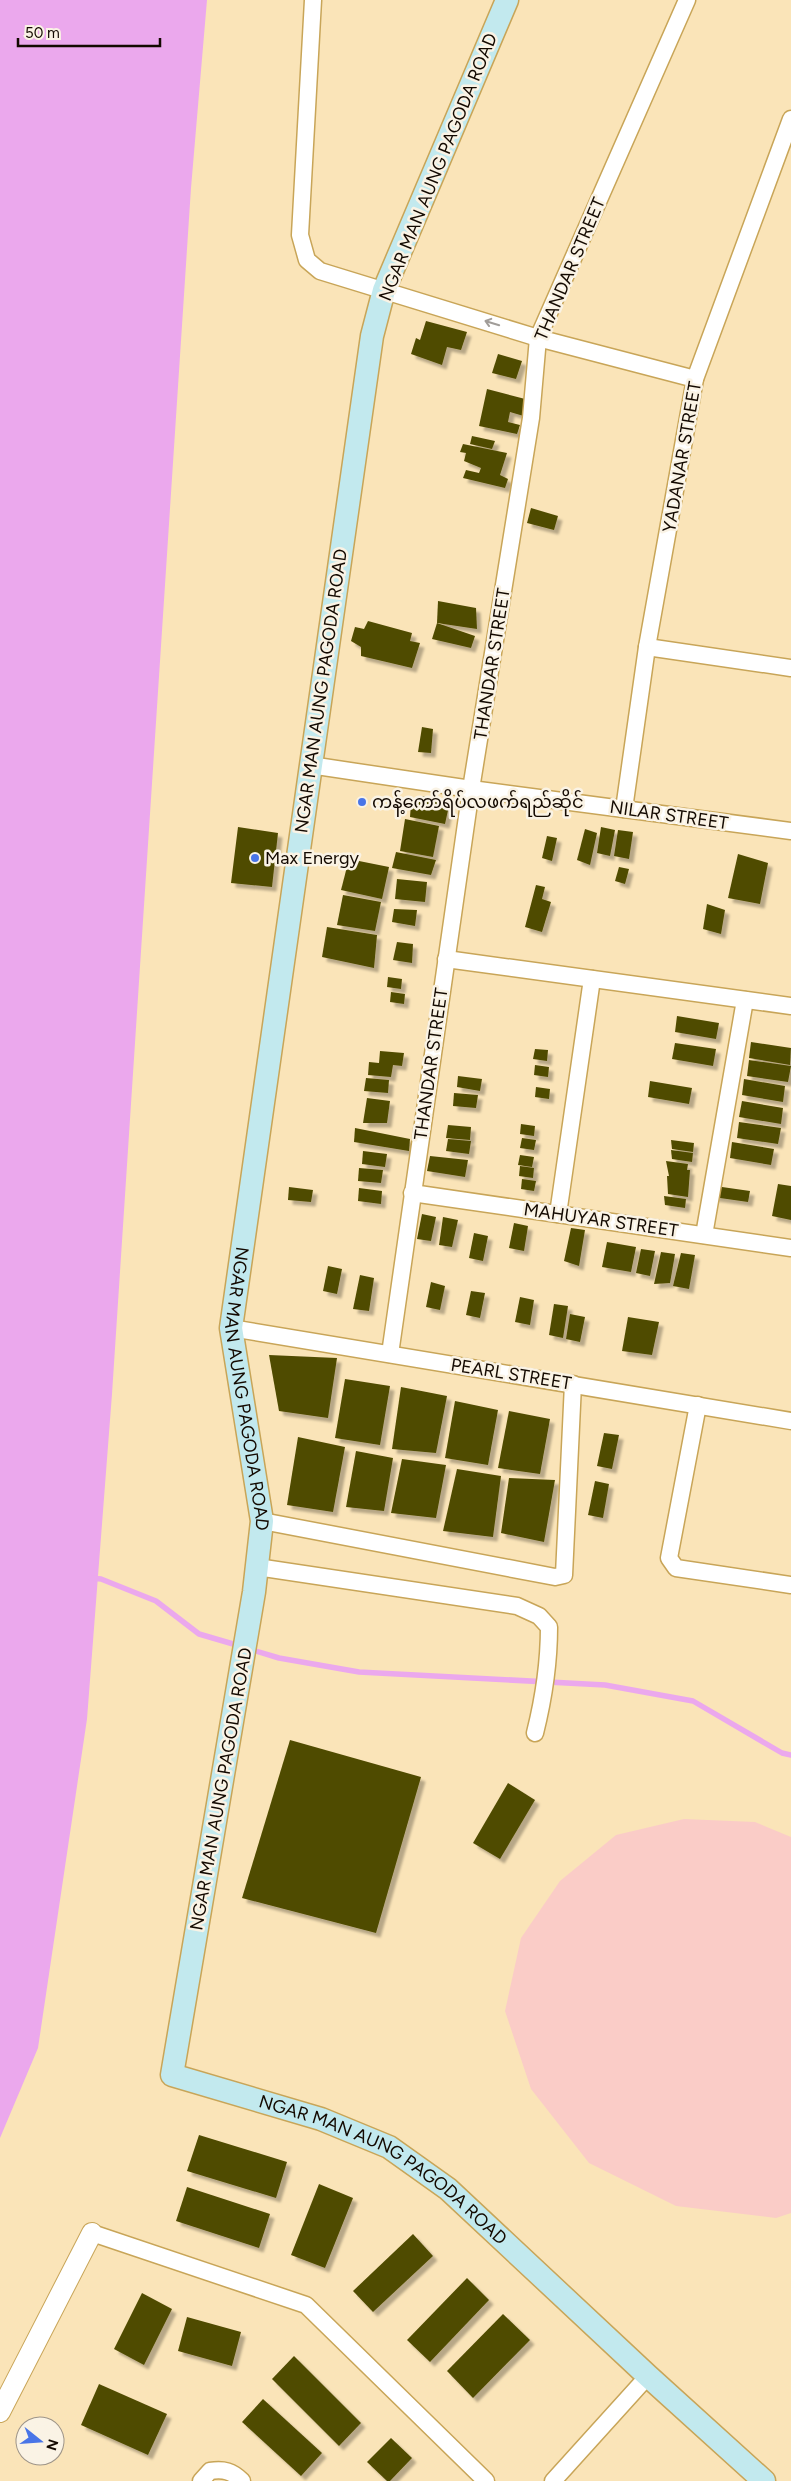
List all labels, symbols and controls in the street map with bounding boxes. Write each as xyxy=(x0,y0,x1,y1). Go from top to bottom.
scale bar xyxy=(18,15,160,47)
text: 50 m xyxy=(25,24,60,42)
street label: NGAR MAN AUNG PAGODA ROAD xyxy=(374,30,502,304)
street label: THANDAR STREET xyxy=(530,194,610,344)
one-way arrow xyxy=(484,318,500,328)
street label: YADANAR STREET xyxy=(658,380,706,534)
street label: NGAR MAN AUNG PAGODA ROAD xyxy=(290,547,352,835)
street label: THANDAR STREET xyxy=(469,586,515,741)
place label: ကန့်ကော်ရိပ်လဖက်ရည်ဆိုင် xyxy=(372,788,584,817)
marker: ကန့်ကော်ရိပ်လဖက်ရည်ဆိုင် xyxy=(356,796,368,808)
street label: NILAR STREET xyxy=(608,796,730,834)
place label: Max Energy xyxy=(265,847,360,869)
marker: Max Energy xyxy=(249,852,261,864)
street label: THANDAR STREET xyxy=(409,986,453,1141)
street label: MAHUYAR STREET xyxy=(522,1198,680,1242)
street label: NGAR MAN AUNG PAGODA ROAD xyxy=(220,1245,273,1532)
street label: PEARL STREET xyxy=(449,1354,573,1394)
street label: NGAR MAN AUNG PAGODA ROAD xyxy=(185,1646,257,1932)
street label: NGAR MAN AUNG PAGODA ROAD xyxy=(256,2090,512,2249)
north arrow xyxy=(15,2416,65,2466)
text: N xyxy=(42,2437,62,2452)

